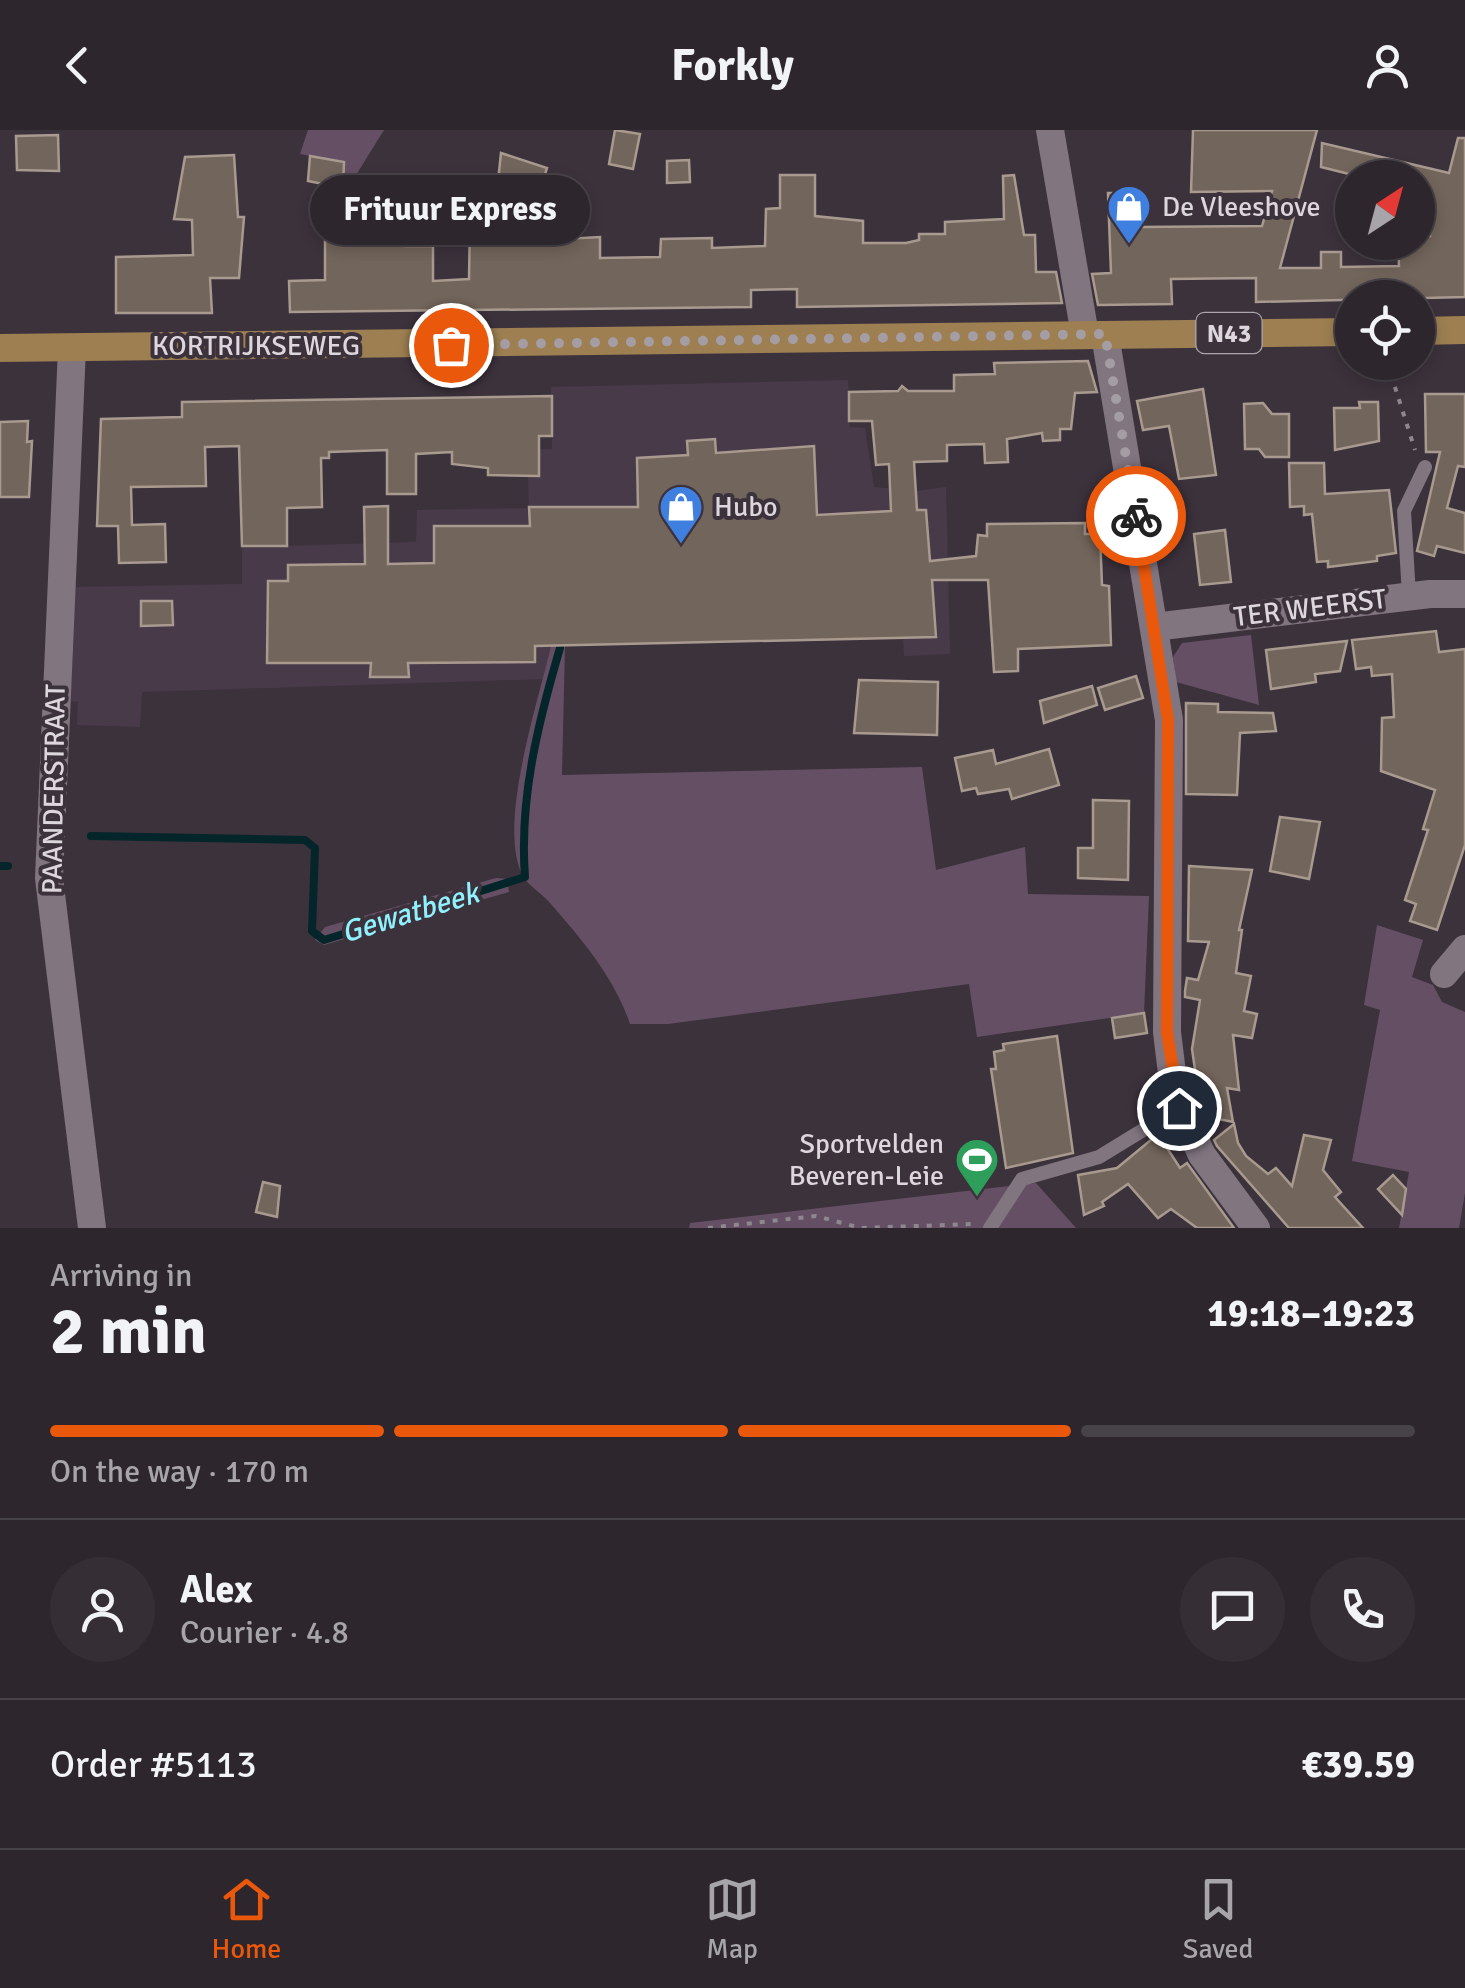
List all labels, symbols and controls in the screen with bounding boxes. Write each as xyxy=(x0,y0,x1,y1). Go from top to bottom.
icon: back xyxy=(50,38,105,93)
text: Forkly xyxy=(671,38,794,93)
icon: person xyxy=(1360,38,1415,93)
north arrow xyxy=(1335,160,1435,260)
map controls xyxy=(1335,160,1435,380)
callout: Frituur Express xyxy=(311,175,591,245)
shop icon: De Vleeshove xyxy=(1106,184,1152,245)
text: Frituur Express xyxy=(343,190,557,229)
place label: De Vleeshove xyxy=(1162,190,1321,224)
button: locate xyxy=(1335,280,1435,380)
pin xyxy=(409,303,494,388)
road number: N43 xyxy=(1196,313,1262,353)
icon: bag xyxy=(424,318,479,373)
street label: KORTRIJKSEWEG xyxy=(152,329,360,363)
courier xyxy=(1086,466,1186,566)
shop icon: Hubo xyxy=(658,484,704,545)
icon: bike xyxy=(1109,489,1164,544)
place label: Hubo xyxy=(714,490,778,524)
street label: TER WEERST xyxy=(1232,582,1388,634)
street label: PAANDERSTRAAT xyxy=(35,684,73,894)
water label: Gewatbeek xyxy=(337,874,486,951)
pin xyxy=(1137,1066,1222,1151)
icon: home xyxy=(1152,1081,1207,1136)
place label: Sportvelden Beveren-Leie xyxy=(789,1127,944,1193)
sports icon: Sportvelden Beveren-Leie xyxy=(954,1137,1000,1198)
text: Arriving in xyxy=(50,1256,192,1295)
text: 19:18–19:23 xyxy=(1207,1290,1415,1337)
text: 2 min xyxy=(50,1292,207,1372)
text: On the way · 170 m xyxy=(50,1452,309,1491)
button: person xyxy=(50,1557,155,1662)
button: chat xyxy=(1180,1557,1285,1662)
button: phone xyxy=(1310,1557,1415,1662)
text: Alex xyxy=(180,1566,253,1613)
text: Courier · 4.8 xyxy=(180,1613,349,1652)
text: Order #5113 xyxy=(50,1741,257,1788)
text: €39.59 xyxy=(1302,1741,1415,1788)
tab: Home xyxy=(212,1872,281,1966)
tab: Map xyxy=(705,1872,760,1966)
tab: Saved xyxy=(1183,1872,1253,1966)

